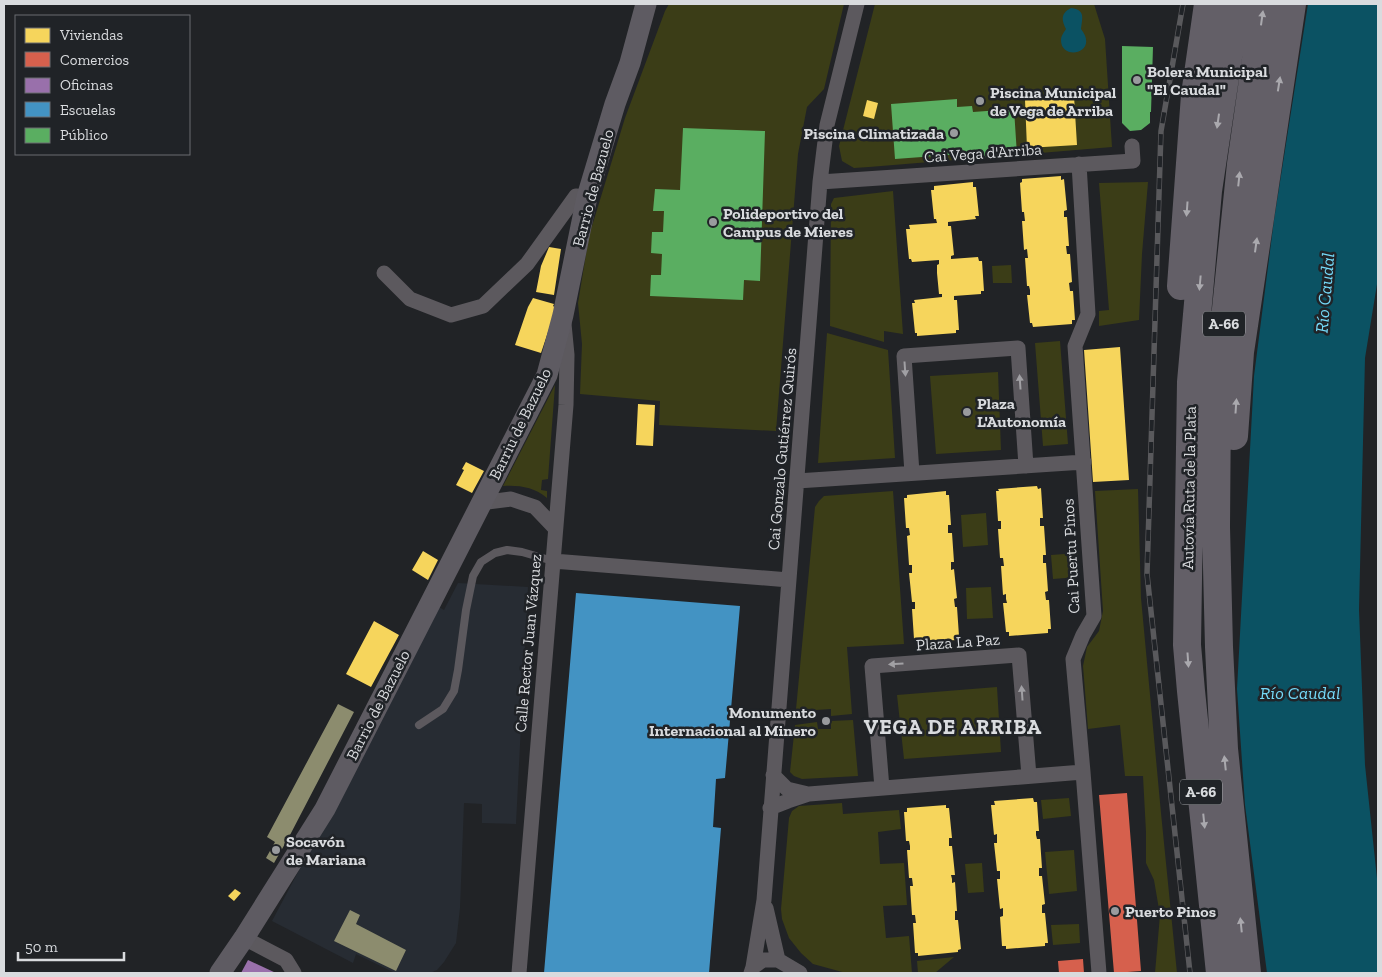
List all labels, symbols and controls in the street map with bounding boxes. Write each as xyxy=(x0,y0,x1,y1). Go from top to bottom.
one-way arrow xyxy=(1258,10,1266,26)
legend xyxy=(15,15,190,155)
text: Viviendas xyxy=(59,26,123,44)
text: Comercios xyxy=(60,51,129,69)
place label: Bolera Municipal "El Caudal" xyxy=(1147,62,1268,99)
marker: Bolera Municipal "El Caudal" xyxy=(1131,74,1143,86)
text: Oficinas xyxy=(60,76,113,94)
one-way arrow xyxy=(1276,76,1284,92)
place label: Piscina Municipal de Vega de Arriba xyxy=(990,83,1117,120)
marker: Piscina Municipal de Vega de Arriba xyxy=(974,95,986,107)
text: Escuelas xyxy=(60,101,116,119)
one-way arrow xyxy=(1214,114,1222,130)
place label: Piscina Climatizada xyxy=(804,124,944,143)
text: Público xyxy=(60,126,108,144)
street label: Barrio de Bazuelo xyxy=(568,127,618,249)
marker: Piscina Climatizada xyxy=(948,127,960,139)
street label: Cai Vega d'Arriba xyxy=(924,139,1043,167)
one-way arrow xyxy=(1235,171,1243,187)
one-way arrow xyxy=(1182,201,1190,217)
place label: Polideportivo del Campus de Mieres xyxy=(723,204,853,241)
marker: Polideportivo del Campus de Mieres xyxy=(707,216,719,228)
one-way arrow xyxy=(1252,236,1260,252)
water label: Río Caudal xyxy=(1311,252,1339,334)
one-way arrow xyxy=(1196,275,1204,291)
road number: A-66 xyxy=(1203,312,1245,336)
street label: Cai Gonzalo Gutiérrez Quirós xyxy=(764,347,800,551)
one-way arrow xyxy=(902,362,910,378)
street label: Barriu de Bazuelo xyxy=(485,365,555,483)
one-way arrow xyxy=(1016,374,1024,390)
place label: Plaza L'Autonomía xyxy=(977,394,1066,431)
one-way arrow xyxy=(1232,398,1240,414)
marker: Plaza L'Autonomía xyxy=(961,406,973,418)
street label: Autovía Ruta de la Plata xyxy=(1178,406,1200,570)
street label: Cai Puertu Pinos xyxy=(1058,498,1084,614)
street label: Calle Rector Juan Vázquez xyxy=(511,553,545,733)
street label: Plaza La Paz xyxy=(915,630,1001,654)
street label: Barrio de Bazuelo xyxy=(342,647,414,763)
one-way arrow xyxy=(1185,652,1193,668)
one-way arrow xyxy=(888,660,904,668)
water label: Río Caudal xyxy=(1260,682,1340,704)
one-way arrow xyxy=(1018,685,1026,701)
place label: Monumento Internacional al Minero xyxy=(649,703,817,740)
district label: VEGA DE ARRIBA xyxy=(864,714,1042,739)
marker: Monumento Internacional al Minero xyxy=(820,715,832,727)
one-way arrow xyxy=(1221,755,1229,771)
road number: A-66 xyxy=(1180,780,1222,804)
one-way arrow xyxy=(1200,814,1208,830)
place label: Socavón de Mariana xyxy=(286,832,366,869)
marker: Socavón de Mariana xyxy=(270,844,282,856)
place label: Puerto Pinos xyxy=(1125,902,1216,921)
marker: Puerto Pinos xyxy=(1109,905,1121,917)
one-way arrow xyxy=(1237,917,1245,933)
scale bar xyxy=(18,930,124,962)
text: 50 m xyxy=(25,938,58,956)

